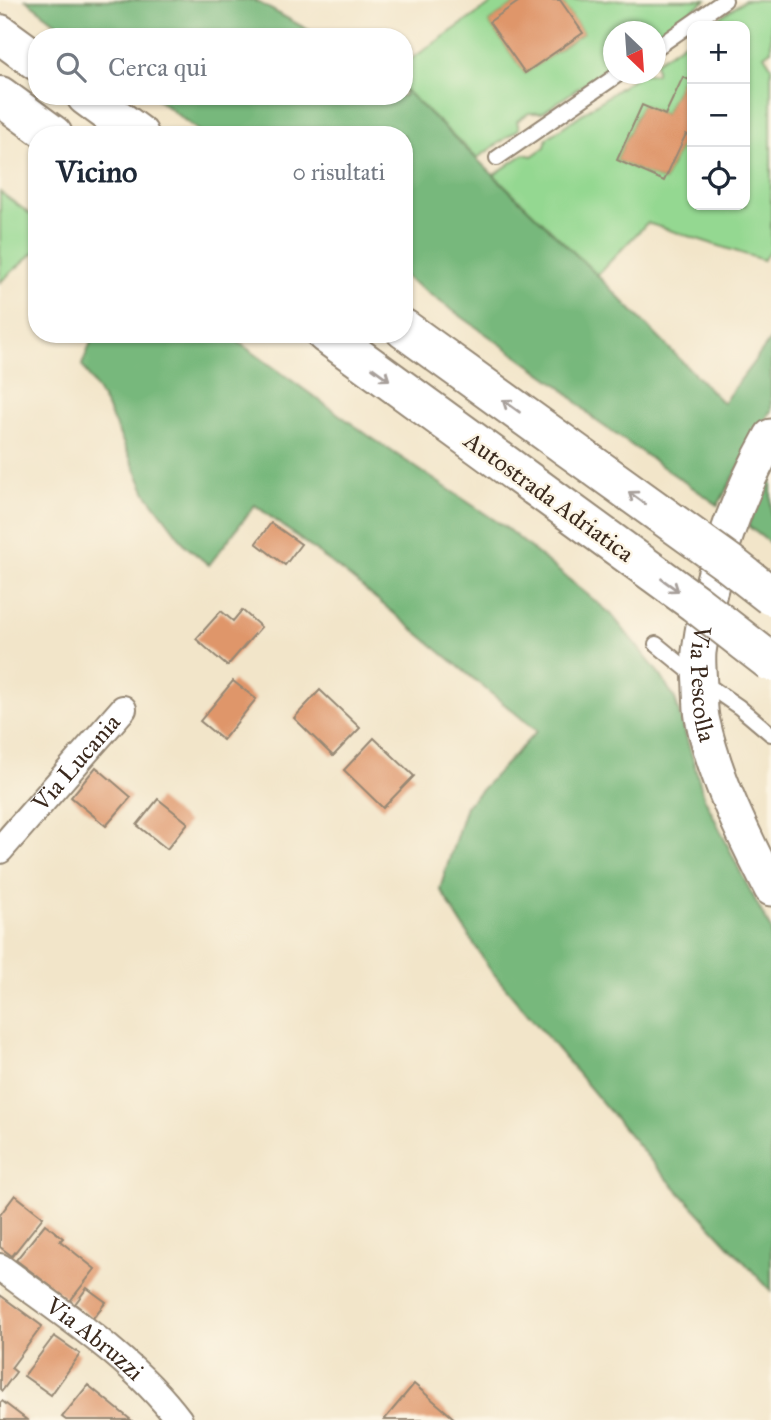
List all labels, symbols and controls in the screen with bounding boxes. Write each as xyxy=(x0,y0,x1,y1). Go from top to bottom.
north arrow xyxy=(603,21,666,84)
map controls xyxy=(687,21,750,210)
button: + xyxy=(687,21,750,84)
search box xyxy=(28,28,413,105)
icon: search xyxy=(52,48,90,86)
text: Cerca qui xyxy=(108,51,207,83)
button: − xyxy=(687,84,750,147)
button: locate xyxy=(687,147,750,210)
text: Vicino xyxy=(56,154,137,190)
text: 0 risultati xyxy=(293,158,385,186)
one-way arrow xyxy=(371,367,390,382)
one-way arrow xyxy=(502,399,521,413)
street label: Autostrada Adriatica xyxy=(458,425,640,569)
one-way arrow xyxy=(628,490,647,505)
one-way arrow xyxy=(660,578,679,592)
street label: Via Pescolla xyxy=(684,623,723,746)
street label: Via Lucania xyxy=(25,707,127,818)
street label: Via Abruzzi xyxy=(39,1290,151,1387)

